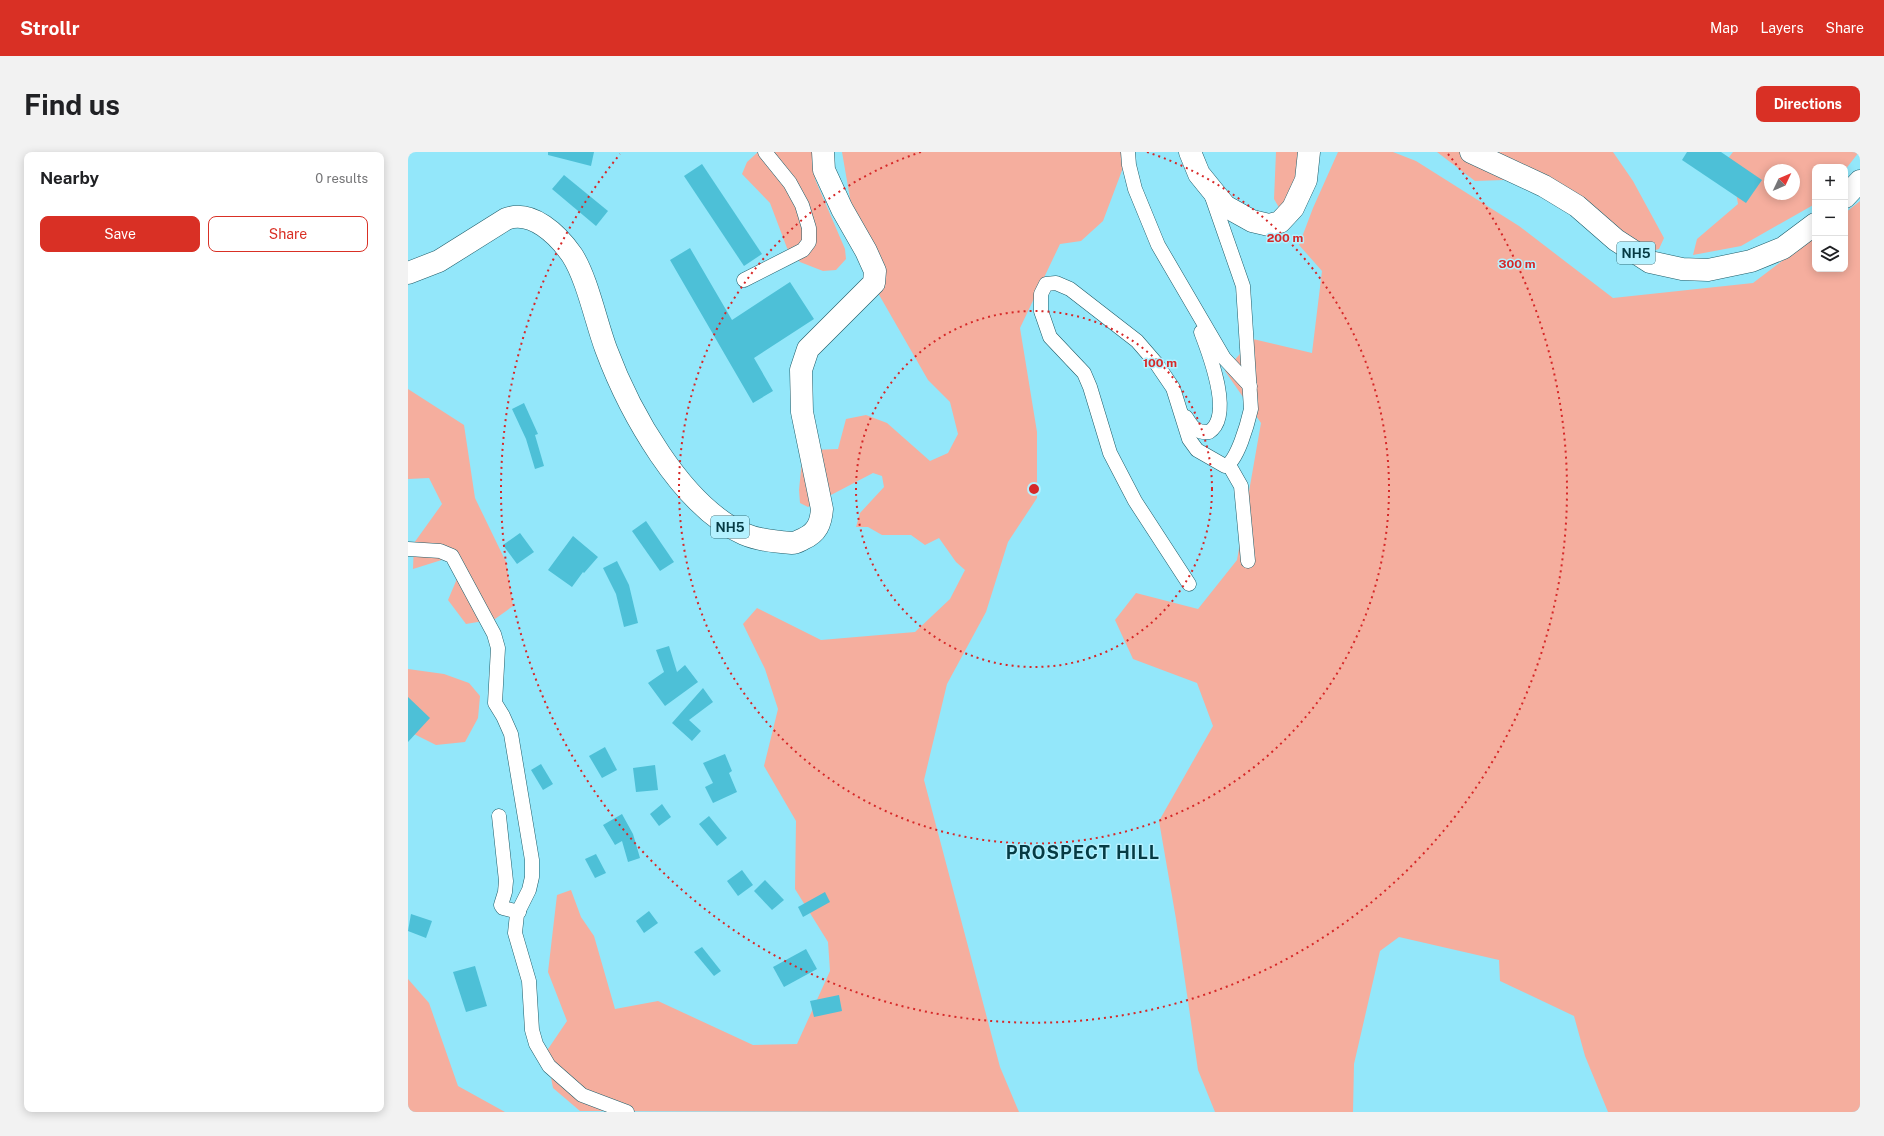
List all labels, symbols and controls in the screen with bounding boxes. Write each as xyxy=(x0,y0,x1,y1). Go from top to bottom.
text: Strollr xyxy=(20,17,79,39)
text: Map xyxy=(1710,20,1738,36)
text: Layers xyxy=(1760,20,1804,36)
text: Share xyxy=(1826,20,1864,36)
button: Directions xyxy=(1756,86,1860,122)
text: Find us xyxy=(24,88,120,121)
north arrow xyxy=(1764,164,1800,200)
map controls xyxy=(1812,164,1848,272)
button: + xyxy=(1812,164,1848,200)
text: Nearby xyxy=(40,168,99,188)
text: 0 results xyxy=(315,171,368,186)
button: − xyxy=(1812,200,1848,236)
button: Save xyxy=(40,216,200,252)
button: Share xyxy=(208,216,368,252)
text: 200 m xyxy=(1267,231,1303,245)
button: layers xyxy=(1812,236,1848,272)
road number: NH5 xyxy=(1617,242,1655,264)
text: 300 m xyxy=(1499,257,1536,271)
text: 100 m xyxy=(1143,356,1177,370)
centre of rings xyxy=(1027,482,1041,496)
road number: NH5 xyxy=(711,516,749,538)
district label: PROSPECT HILL xyxy=(1006,842,1160,863)

